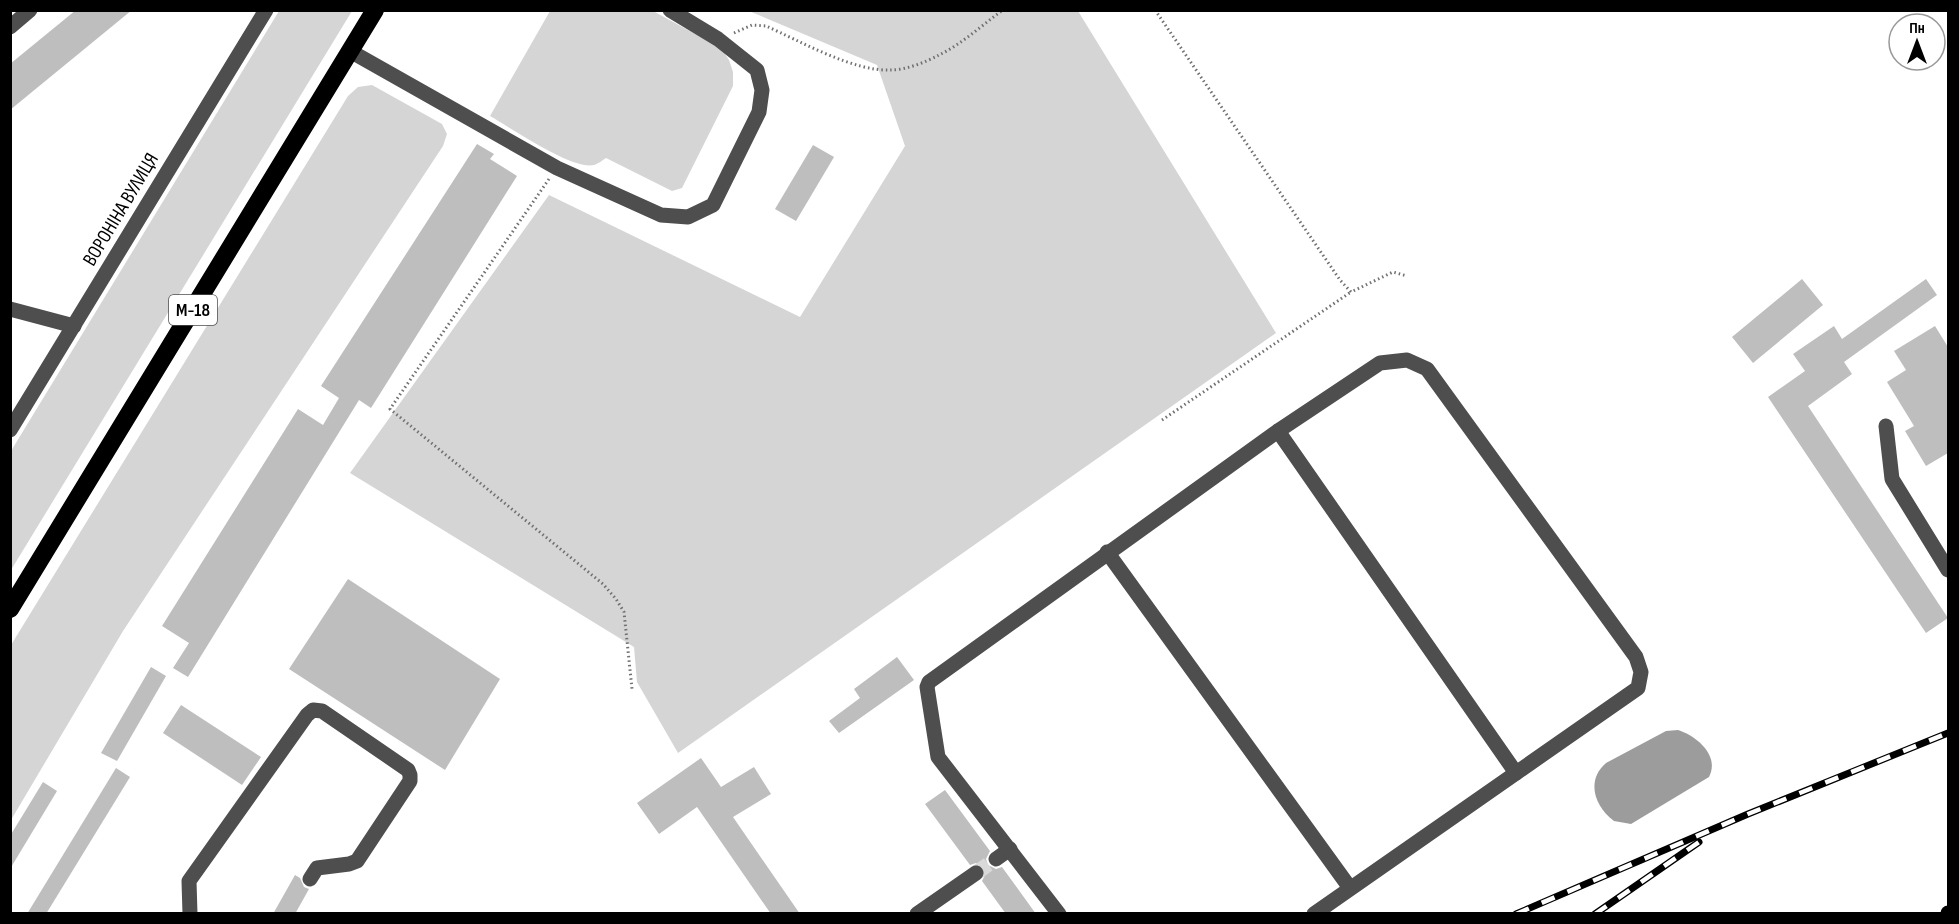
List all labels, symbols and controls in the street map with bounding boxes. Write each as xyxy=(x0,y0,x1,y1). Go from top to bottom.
north arrow xyxy=(1887,12,1947,72)
text: Пн xyxy=(1909,19,1925,38)
street label: ВОРОНІНА ВУЛИЦЯ xyxy=(78,149,164,270)
road number: М-18 xyxy=(169,295,217,325)

